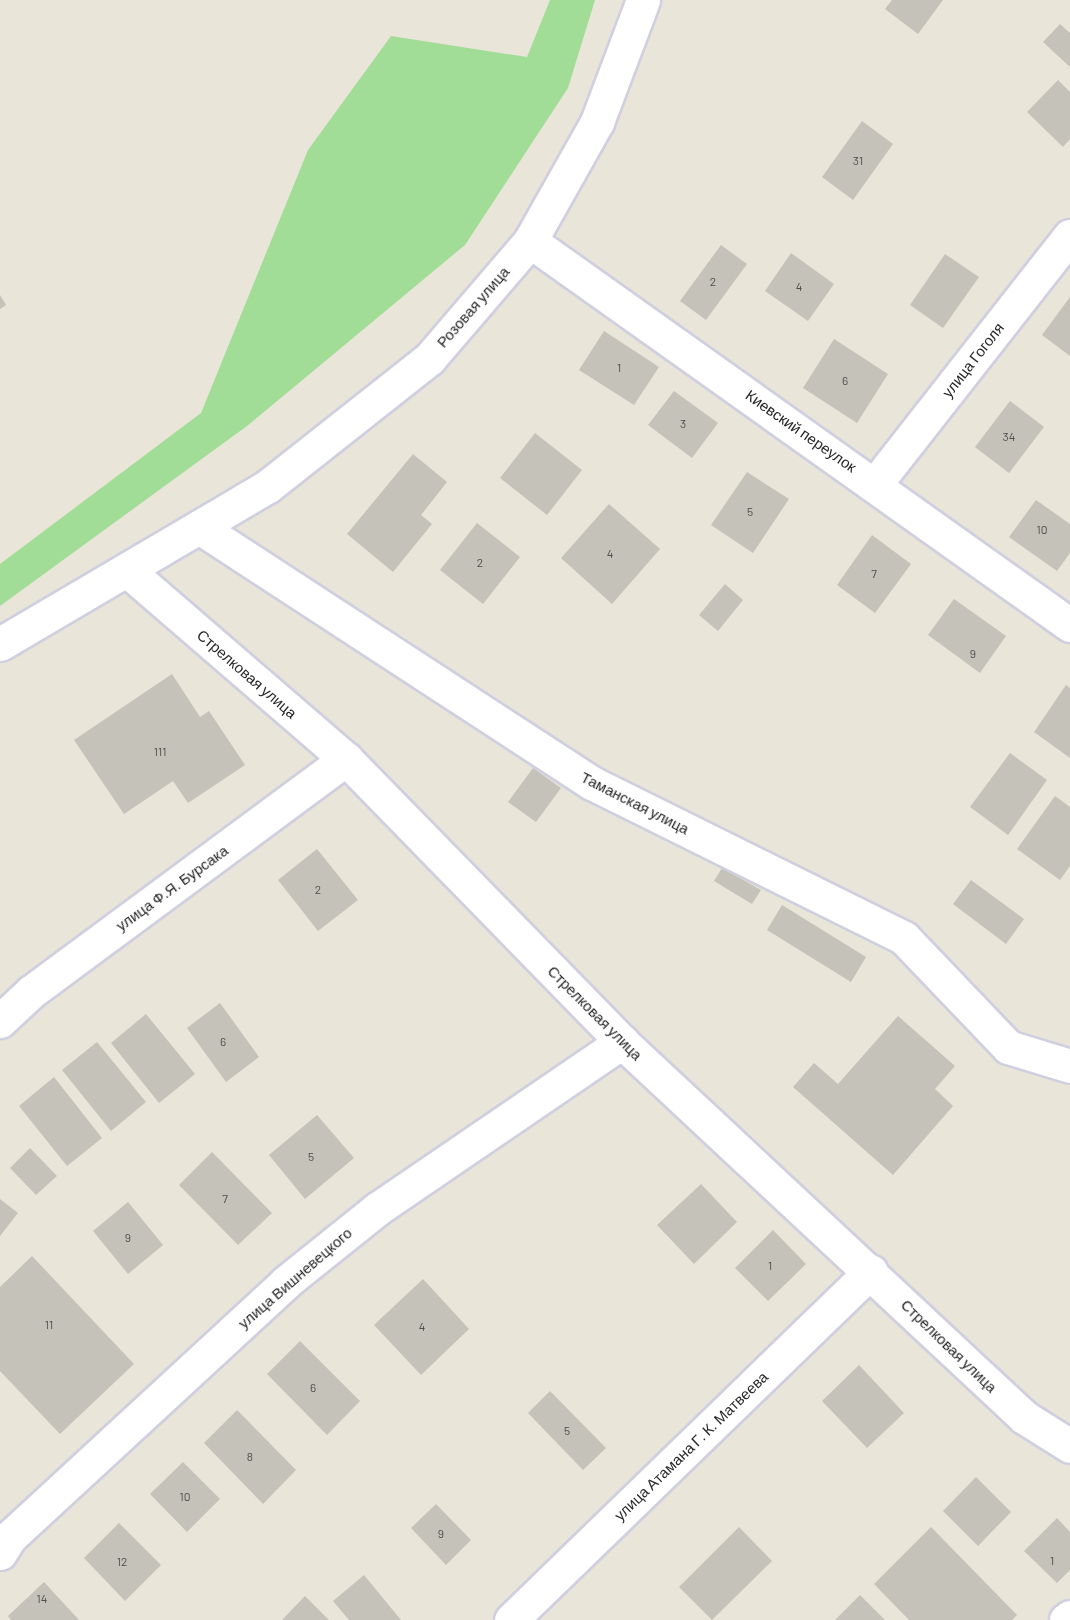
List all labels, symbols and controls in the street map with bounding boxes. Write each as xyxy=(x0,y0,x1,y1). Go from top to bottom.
house number: 31 xyxy=(853,154,863,168)
street label: Розовая улица xyxy=(433,263,513,351)
house number: 2 xyxy=(710,275,716,289)
house number: 4 xyxy=(796,280,802,294)
street label: улица Гоголя xyxy=(938,319,1008,401)
house number: 1 xyxy=(617,361,621,375)
house number: 6 xyxy=(842,374,848,388)
street label: Киевский переулок xyxy=(742,386,860,476)
house number: 3 xyxy=(680,417,686,431)
house number: 34 xyxy=(1003,430,1015,444)
house number: 5 xyxy=(747,505,753,519)
house number: 10 xyxy=(1037,523,1047,537)
house number: 4 xyxy=(607,547,613,561)
house number: 2 xyxy=(477,556,483,570)
house number: 7 xyxy=(871,567,877,581)
street label: Стрелковая улица xyxy=(193,626,301,722)
house number: 9 xyxy=(970,647,976,661)
house number: 111 xyxy=(154,745,166,759)
street label: Таманская улица xyxy=(578,768,692,838)
street label: улица Ф.Я. Бурсака xyxy=(112,841,232,935)
house number: 2 xyxy=(315,883,321,897)
street label: Стрелковая улица xyxy=(544,962,646,1064)
house number: 6 xyxy=(220,1035,226,1049)
house number: 5 xyxy=(308,1150,314,1164)
house number: 7 xyxy=(222,1192,228,1206)
street label: улица Вишневецкого xyxy=(235,1224,355,1332)
house number: 9 xyxy=(125,1231,131,1245)
house number: 1 xyxy=(768,1259,772,1273)
street label: Стрелковая улица xyxy=(897,1296,1001,1396)
house number: 11 xyxy=(45,1318,53,1332)
house number: 4 xyxy=(419,1320,425,1334)
street label: улица Атамана Г. К. Матвеева xyxy=(610,1368,772,1524)
house number: 6 xyxy=(310,1381,316,1395)
house number: 5 xyxy=(564,1424,570,1438)
house number: 8 xyxy=(247,1450,253,1464)
house number: 10 xyxy=(180,1490,190,1504)
house number: 9 xyxy=(438,1527,444,1541)
house number: 1 xyxy=(1050,1554,1054,1568)
house number: 12 xyxy=(117,1555,127,1569)
house number: 14 xyxy=(37,1592,47,1606)

